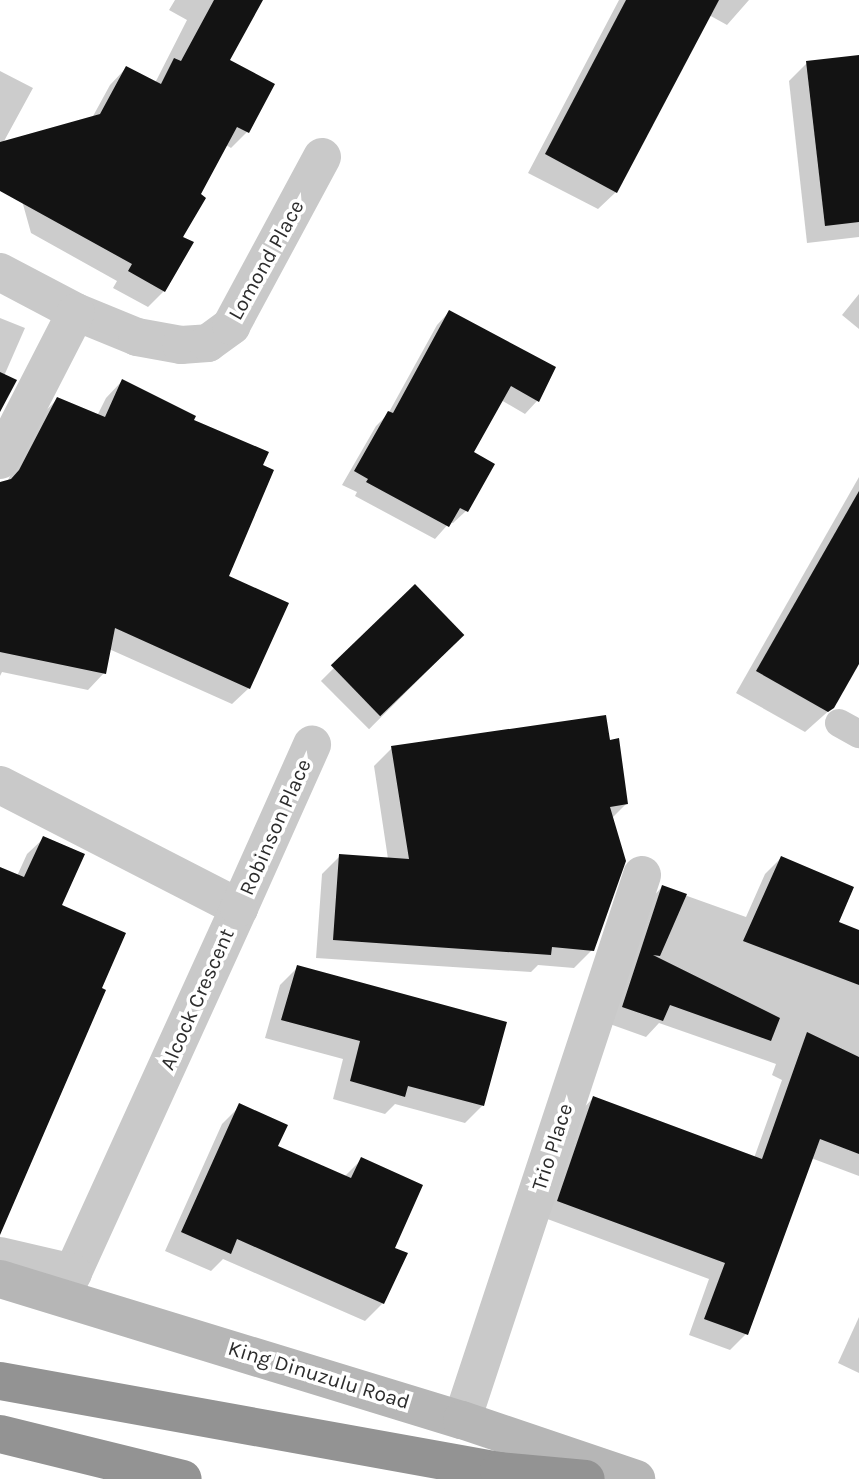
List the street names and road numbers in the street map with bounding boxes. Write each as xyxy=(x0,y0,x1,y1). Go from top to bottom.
street label: Lomond Place xyxy=(223,196,309,324)
street label: Robinson Place xyxy=(234,755,316,899)
street label: Alcock Crescent xyxy=(154,924,240,1074)
street label: Trio Place xyxy=(526,1100,578,1194)
street label: King Dinuzulu Road xyxy=(225,1335,413,1415)

